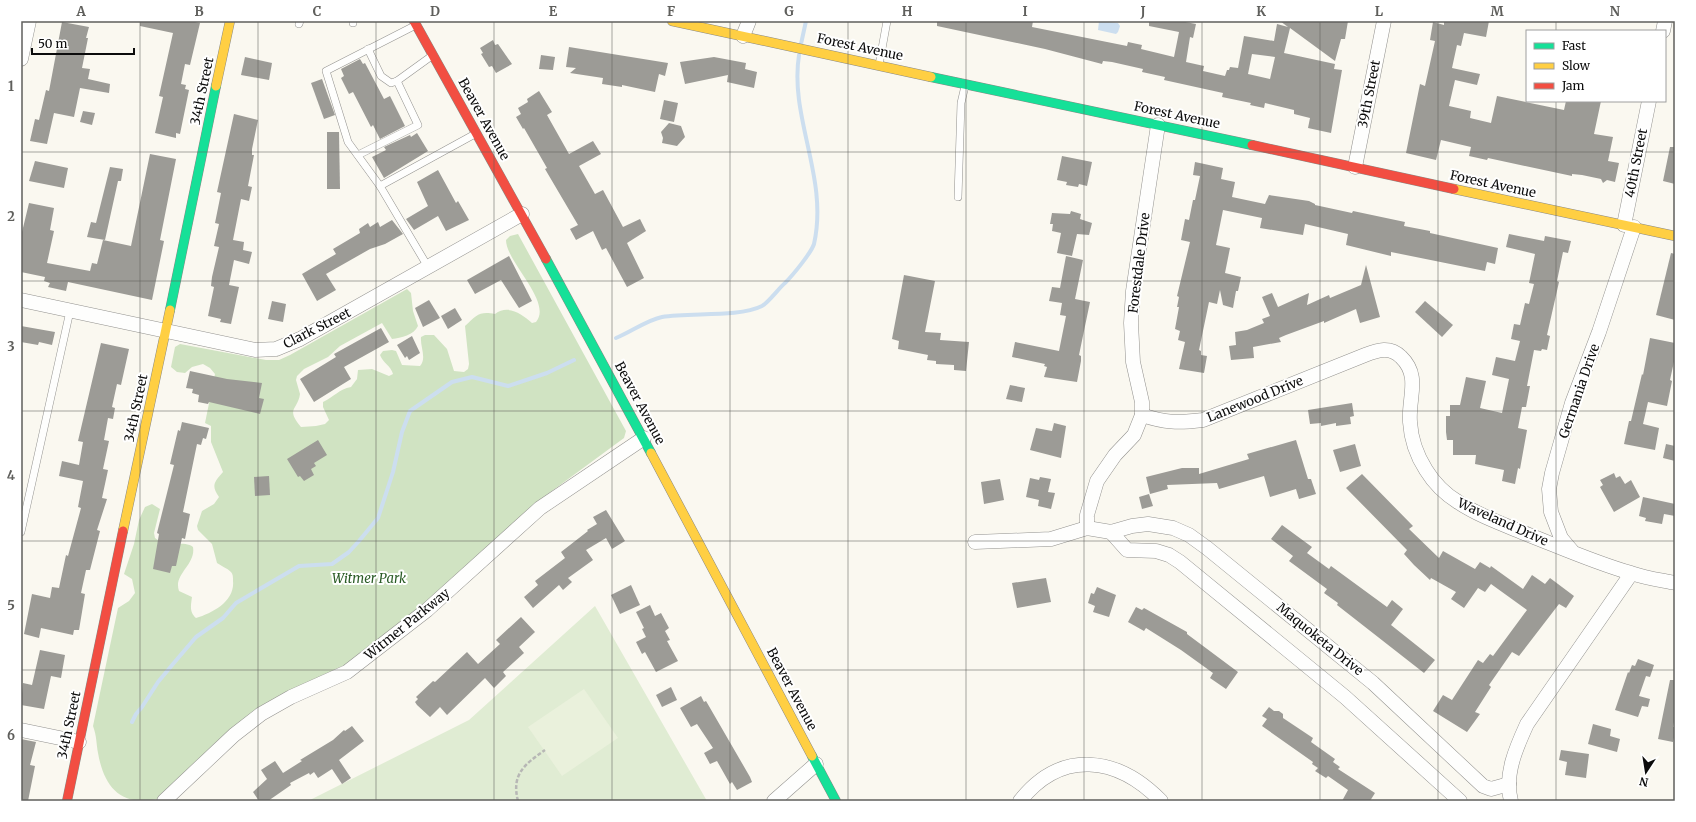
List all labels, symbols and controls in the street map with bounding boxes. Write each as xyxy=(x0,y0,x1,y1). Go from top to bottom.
text: A xyxy=(75,3,86,20)
text: B xyxy=(194,3,204,20)
text: C xyxy=(313,3,322,20)
text: D xyxy=(430,3,440,20)
text: E xyxy=(549,3,558,20)
text: F xyxy=(667,3,675,20)
text: G xyxy=(784,3,794,20)
text: H xyxy=(902,3,913,20)
text: I xyxy=(1022,3,1028,20)
text: J xyxy=(1139,3,1146,20)
text: K xyxy=(1256,3,1266,20)
text: L xyxy=(1375,3,1384,20)
text: M xyxy=(1490,3,1504,20)
text: N xyxy=(1610,3,1621,20)
scale bar xyxy=(32,30,134,56)
street label: Forest Avenue xyxy=(815,30,905,64)
legend xyxy=(1526,30,1666,102)
text: 50 m xyxy=(38,36,67,51)
text: Fast xyxy=(1562,38,1586,53)
street label: 34th Street xyxy=(187,56,217,126)
text: Slow xyxy=(1562,58,1591,73)
street label: 39th Street xyxy=(1354,59,1384,129)
street label: Beaver Avenue xyxy=(454,75,514,163)
text: 1 xyxy=(8,78,14,95)
text: Jam xyxy=(1561,78,1585,93)
street label: Forest Avenue xyxy=(1132,98,1222,132)
street label: 40th Street xyxy=(1621,127,1651,199)
street label: Forest Avenue xyxy=(1448,167,1538,201)
text: 2 xyxy=(7,208,15,225)
street label: Forestdale Drive xyxy=(1124,212,1154,314)
street label: Clark Street xyxy=(280,304,354,352)
text: 3 xyxy=(7,338,15,355)
street label: Germania Drive xyxy=(1555,341,1603,441)
street label: Beaver Avenue xyxy=(611,359,669,447)
street label: Lanewood Drive xyxy=(1204,372,1306,426)
street label: 34th Street xyxy=(121,373,151,443)
text: 4 xyxy=(7,467,16,484)
street label: Waveland Drive xyxy=(1454,494,1551,550)
park label: Witmer Park xyxy=(332,570,406,587)
street label: Witmer Parkway xyxy=(360,584,453,664)
text: 5 xyxy=(7,597,15,614)
street label: Maquoketa Drive xyxy=(1273,599,1367,679)
street label: Beaver Avenue xyxy=(763,645,821,733)
street label: 34th Street xyxy=(54,690,84,760)
text: 6 xyxy=(7,727,15,744)
north arrow xyxy=(1626,752,1666,792)
text: N xyxy=(1638,774,1650,790)

